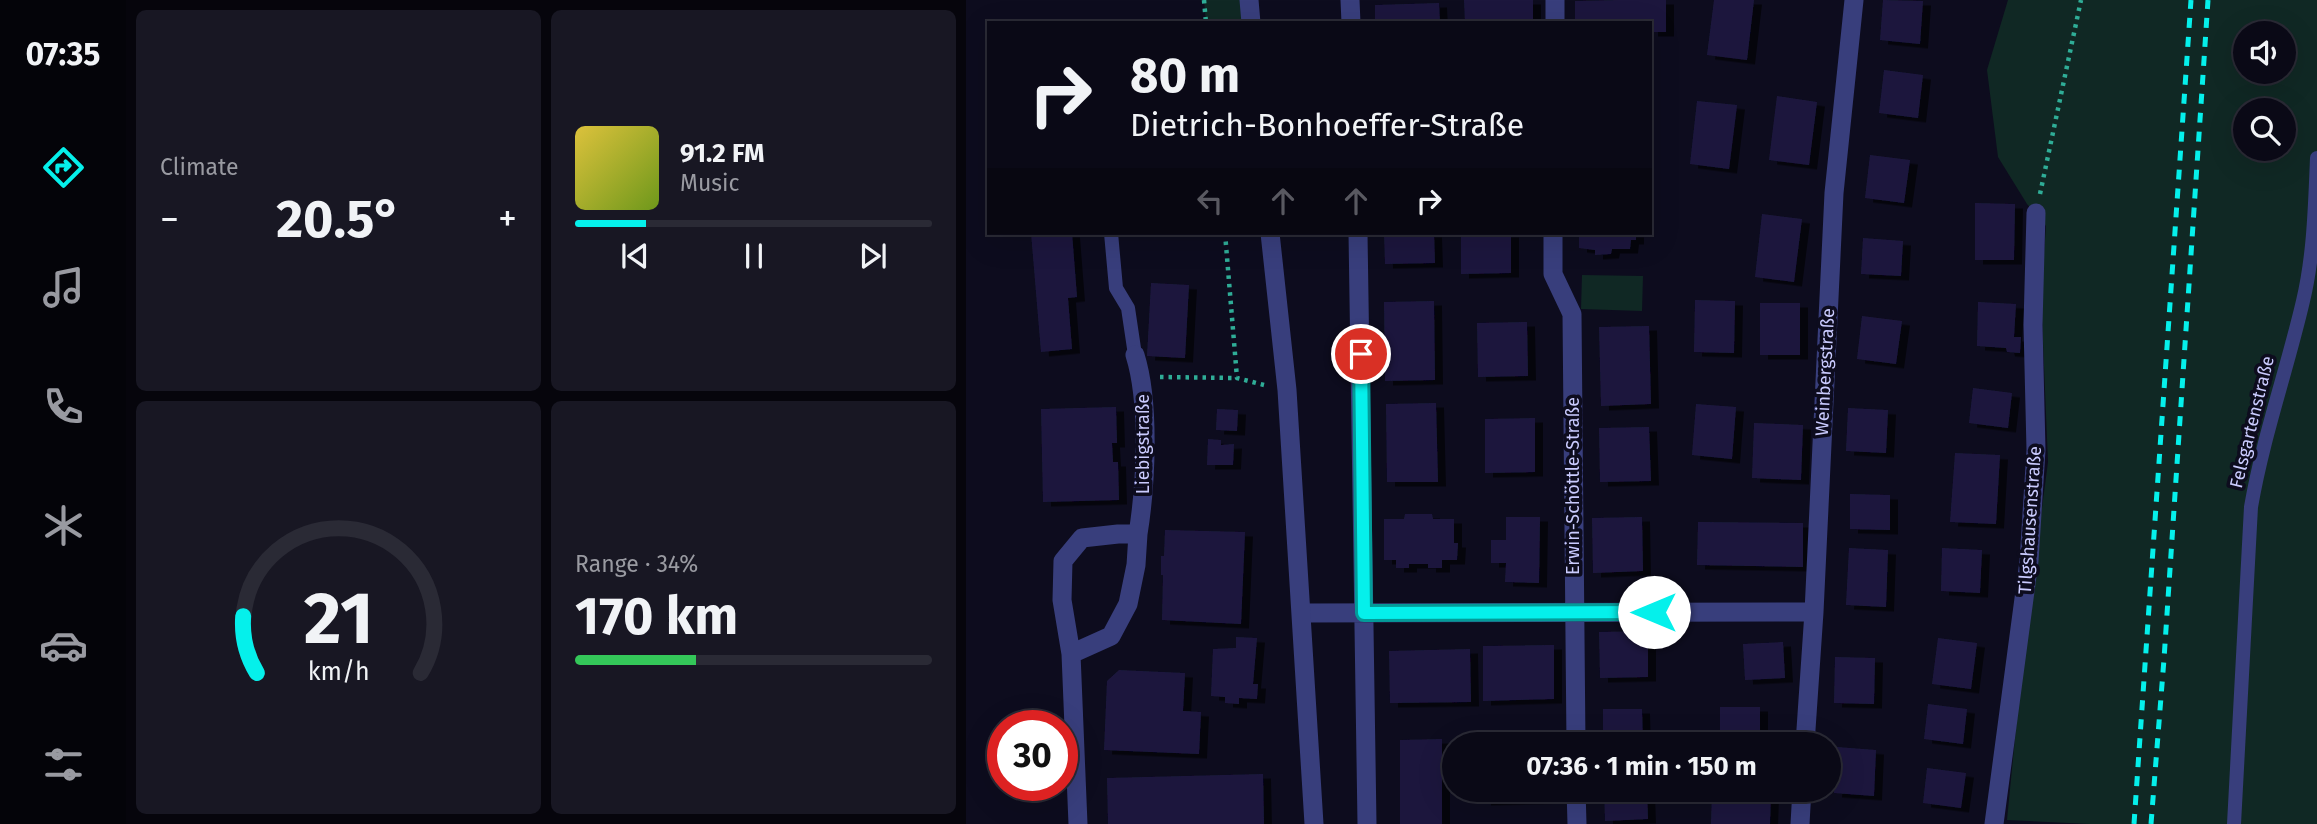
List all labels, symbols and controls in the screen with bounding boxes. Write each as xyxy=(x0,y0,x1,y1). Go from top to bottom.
map controls xyxy=(2233,21,2296,161)
button: sound xyxy=(2233,21,2296,84)
text: 07:35 xyxy=(25,35,101,73)
text: 80 m xyxy=(1130,46,1240,105)
icon: right xyxy=(1015,49,1106,140)
button: search xyxy=(2233,98,2296,161)
text: Dietrich-Bonhoeffer-Straße xyxy=(1130,106,1524,144)
text: 91.2 FM xyxy=(680,138,764,169)
icon: directions xyxy=(39,143,88,192)
text: Climate xyxy=(160,153,239,181)
text: Music xyxy=(680,169,740,197)
icon: left xyxy=(1191,182,1229,220)
icon: ahead xyxy=(1264,182,1302,220)
icon: ahead xyxy=(1337,182,1375,220)
icon: right xyxy=(1410,182,1448,220)
text: 20.5° xyxy=(276,188,401,251)
text: − xyxy=(160,196,179,242)
text: + xyxy=(498,196,517,242)
icon: previous xyxy=(616,237,654,275)
icon: pause xyxy=(735,237,773,275)
icon: next xyxy=(854,237,892,275)
icon: music xyxy=(39,263,88,312)
street label: Weinbergstraße xyxy=(1811,307,1839,437)
pin xyxy=(1331,324,1391,384)
icon: arrive xyxy=(1342,335,1380,373)
street label: Felsgartenstraße xyxy=(2225,354,2279,490)
icon: phone xyxy=(39,382,88,431)
street label: Liebigstraße xyxy=(1132,394,1154,494)
street label: Erwin-Schöttle-Straße xyxy=(1562,397,1584,575)
street label: Tilgshausenstraße xyxy=(2014,445,2046,595)
icon: climate xyxy=(39,501,88,550)
text: Range · 34% xyxy=(575,550,698,578)
position arrow xyxy=(1617,575,1691,649)
text: 21 xyxy=(304,576,373,663)
text: 170 km xyxy=(575,585,738,648)
icon: car xyxy=(39,621,88,670)
text: km/h xyxy=(308,657,369,687)
speed limit sign: 30 xyxy=(987,710,1078,801)
icon: filters xyxy=(39,740,88,789)
text: 07:36 · 1 min · 150 m xyxy=(1526,751,1757,782)

